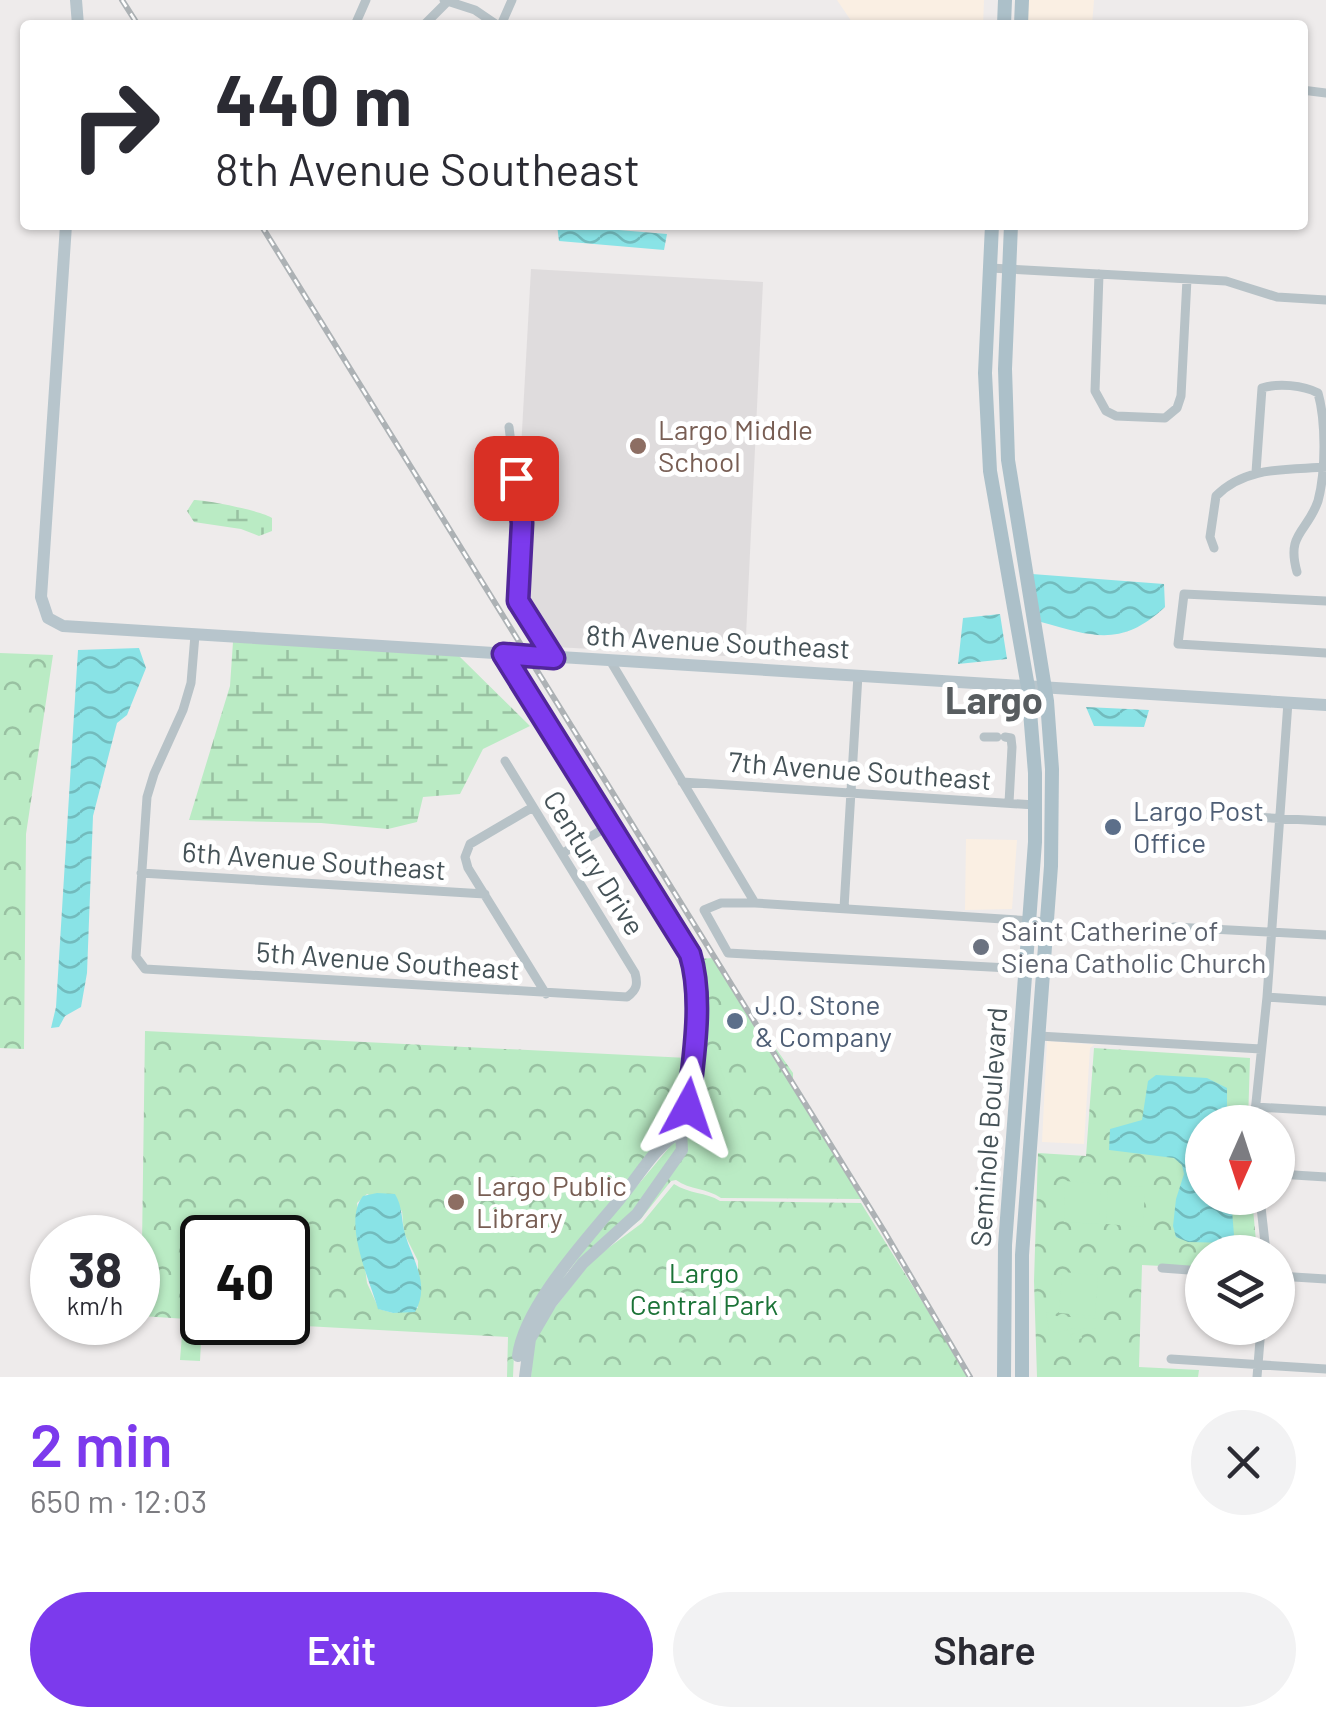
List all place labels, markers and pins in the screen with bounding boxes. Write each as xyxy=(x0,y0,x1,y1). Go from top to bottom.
place label: Largo Middle School xyxy=(658,412,813,478)
marker: Largo Middle School xyxy=(627,435,649,457)
pin xyxy=(474,436,559,521)
place label: Largo Post Office xyxy=(1133,793,1264,859)
marker: Largo Post Office xyxy=(1102,816,1124,838)
place label: Saint Catherine of Siena Catholic Church xyxy=(1001,913,1266,979)
marker: Saint Catherine of Siena Catholic Church xyxy=(970,936,992,958)
place label: J.O. Stone & Company xyxy=(755,987,892,1053)
marker: J.O. Stone & Company xyxy=(724,1010,746,1032)
place label: Largo Public Library xyxy=(476,1168,627,1234)
marker: Largo Public Library xyxy=(445,1191,467,1213)

